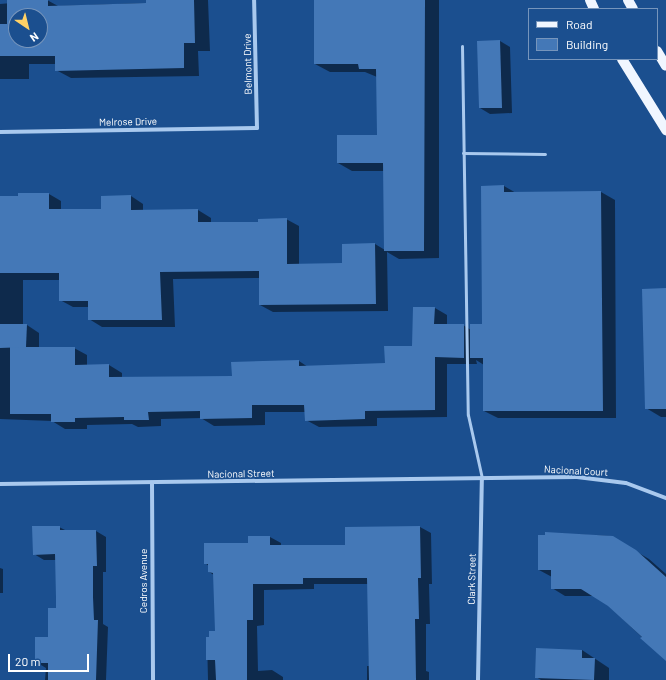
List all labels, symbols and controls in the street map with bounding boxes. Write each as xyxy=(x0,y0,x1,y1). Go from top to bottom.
north arrow xyxy=(8,8,48,48)
legend xyxy=(528,8,658,60)
text: Road xyxy=(566,17,593,31)
text: N xyxy=(28,30,41,45)
street label: Belmont Drive xyxy=(241,33,255,95)
text: Building xyxy=(566,37,608,51)
street label: Melrose Drive xyxy=(99,115,157,129)
street label: Nacional Court xyxy=(544,463,608,479)
street label: Nacional Street xyxy=(207,467,275,481)
street label: Cedros Avenue xyxy=(138,549,150,613)
street label: Clark Street xyxy=(466,553,478,605)
scale bar xyxy=(10,646,91,672)
text: 20 m xyxy=(15,654,41,668)

